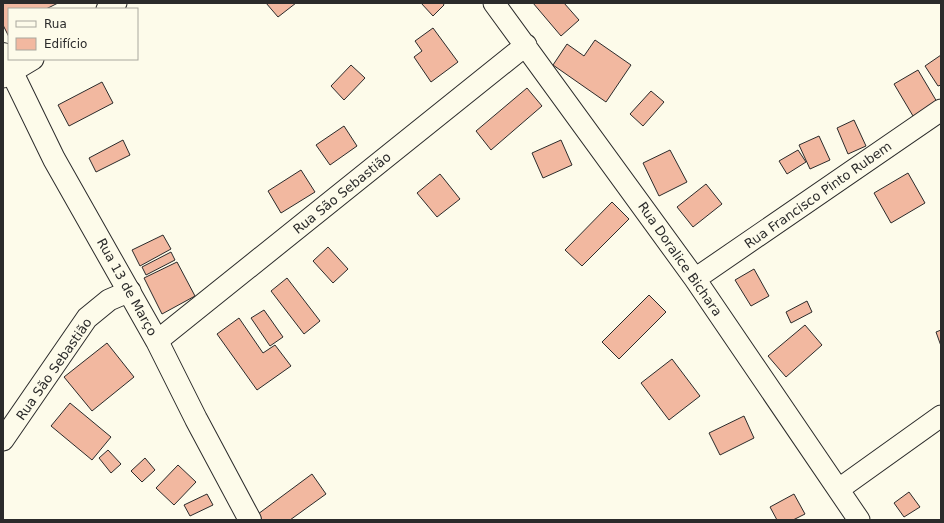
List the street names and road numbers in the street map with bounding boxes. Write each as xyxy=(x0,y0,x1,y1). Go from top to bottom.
street label: Rua Francisco Pinto Rubem xyxy=(742,138,894,252)
street label: Rua São Sebastião xyxy=(290,149,394,237)
street label: Rua Doralice Bichara xyxy=(635,199,725,319)
street label: Rua 13 de Março xyxy=(94,236,160,338)
street label: Rua São Sebastião xyxy=(13,315,95,423)

